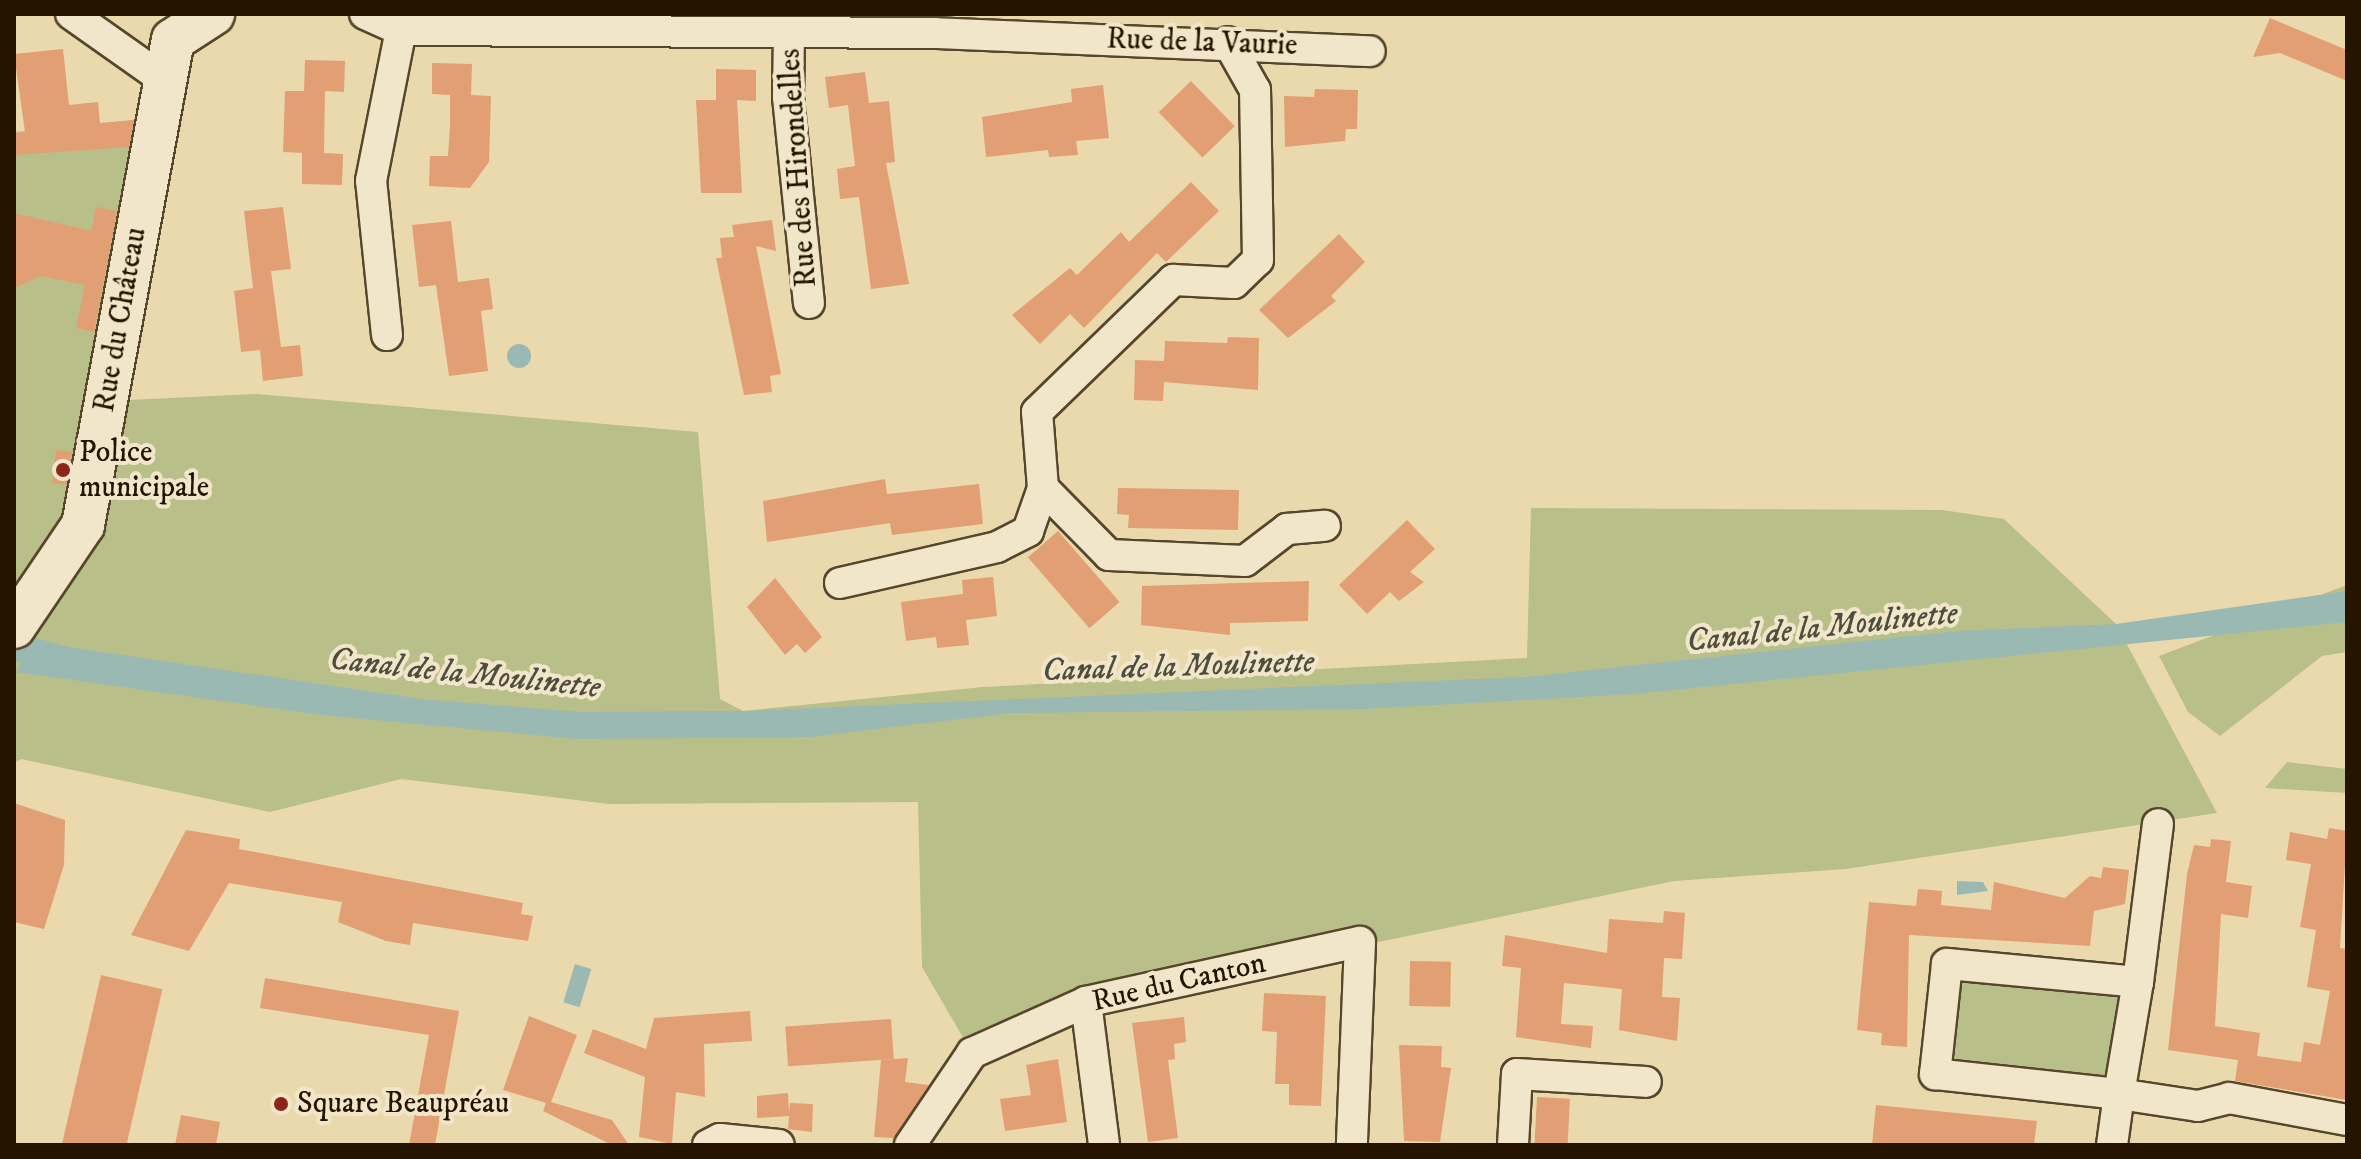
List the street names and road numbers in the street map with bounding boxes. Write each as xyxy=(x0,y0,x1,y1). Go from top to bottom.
street label: Rue de la Vaurie xyxy=(1106,22,1298,64)
street label: Rue des Hirondelles xyxy=(773,47,825,289)
street label: Rue du Château xyxy=(87,225,155,415)
street label: Rue du Canton xyxy=(1089,946,1269,1020)

